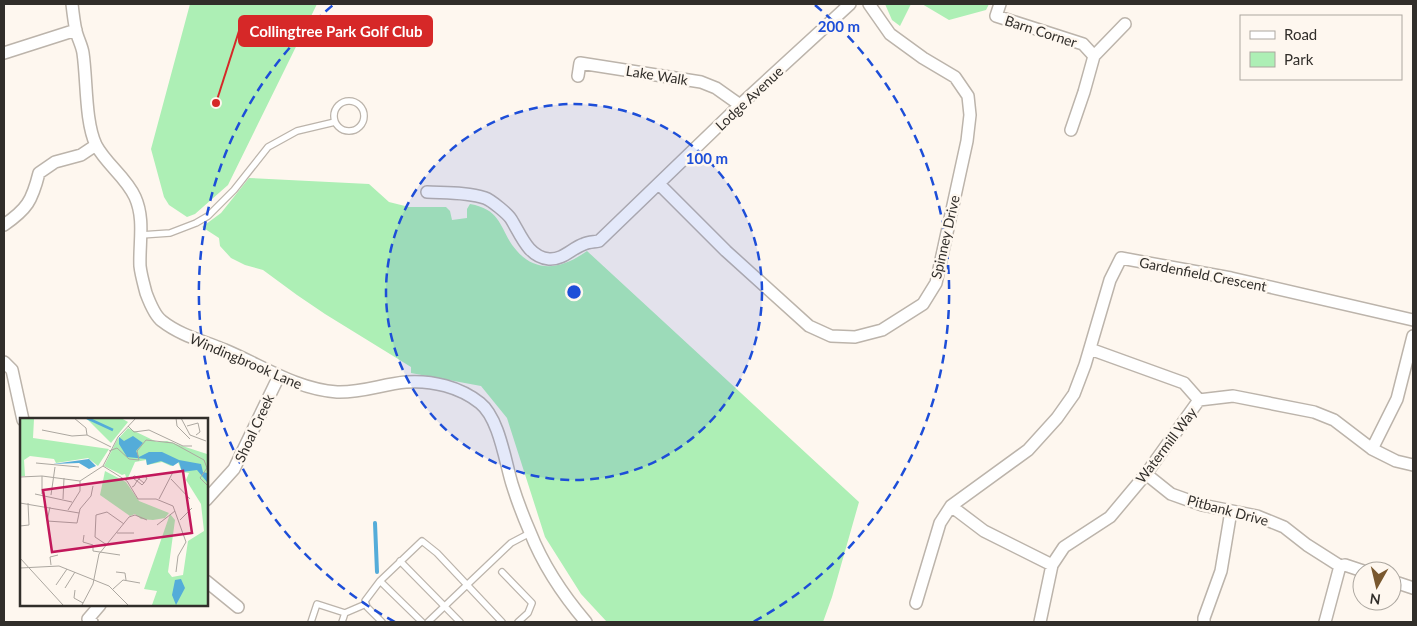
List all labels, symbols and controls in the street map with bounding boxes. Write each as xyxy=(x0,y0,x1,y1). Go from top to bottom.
street label: Barn Corner xyxy=(1003,11,1079,51)
legend xyxy=(1240,15,1402,80)
callout: Collingtree Park Golf Club xyxy=(239,16,432,46)
text: 200 m xyxy=(818,17,860,35)
text: Collingtree Park Golf Club xyxy=(249,22,423,40)
text: Road xyxy=(1284,25,1317,43)
text: Park xyxy=(1284,50,1314,68)
street label: Lake Walk xyxy=(625,62,690,88)
street label: Lodge Avenue xyxy=(712,62,786,134)
text: 100 m xyxy=(686,149,728,167)
street label: Spinney Drive xyxy=(927,194,963,280)
street label: Gardenfield Crescent xyxy=(1138,253,1268,295)
centre of rings xyxy=(565,283,583,301)
street label: Windingbrook Lane xyxy=(187,330,305,392)
street label: Shoal Creek xyxy=(231,390,278,465)
street label: Watermill Way xyxy=(1132,403,1201,486)
inset map xyxy=(20,418,208,606)
street label: Pitbank Drive xyxy=(1186,491,1270,529)
north arrow xyxy=(1352,561,1402,611)
text: N xyxy=(1369,590,1382,609)

